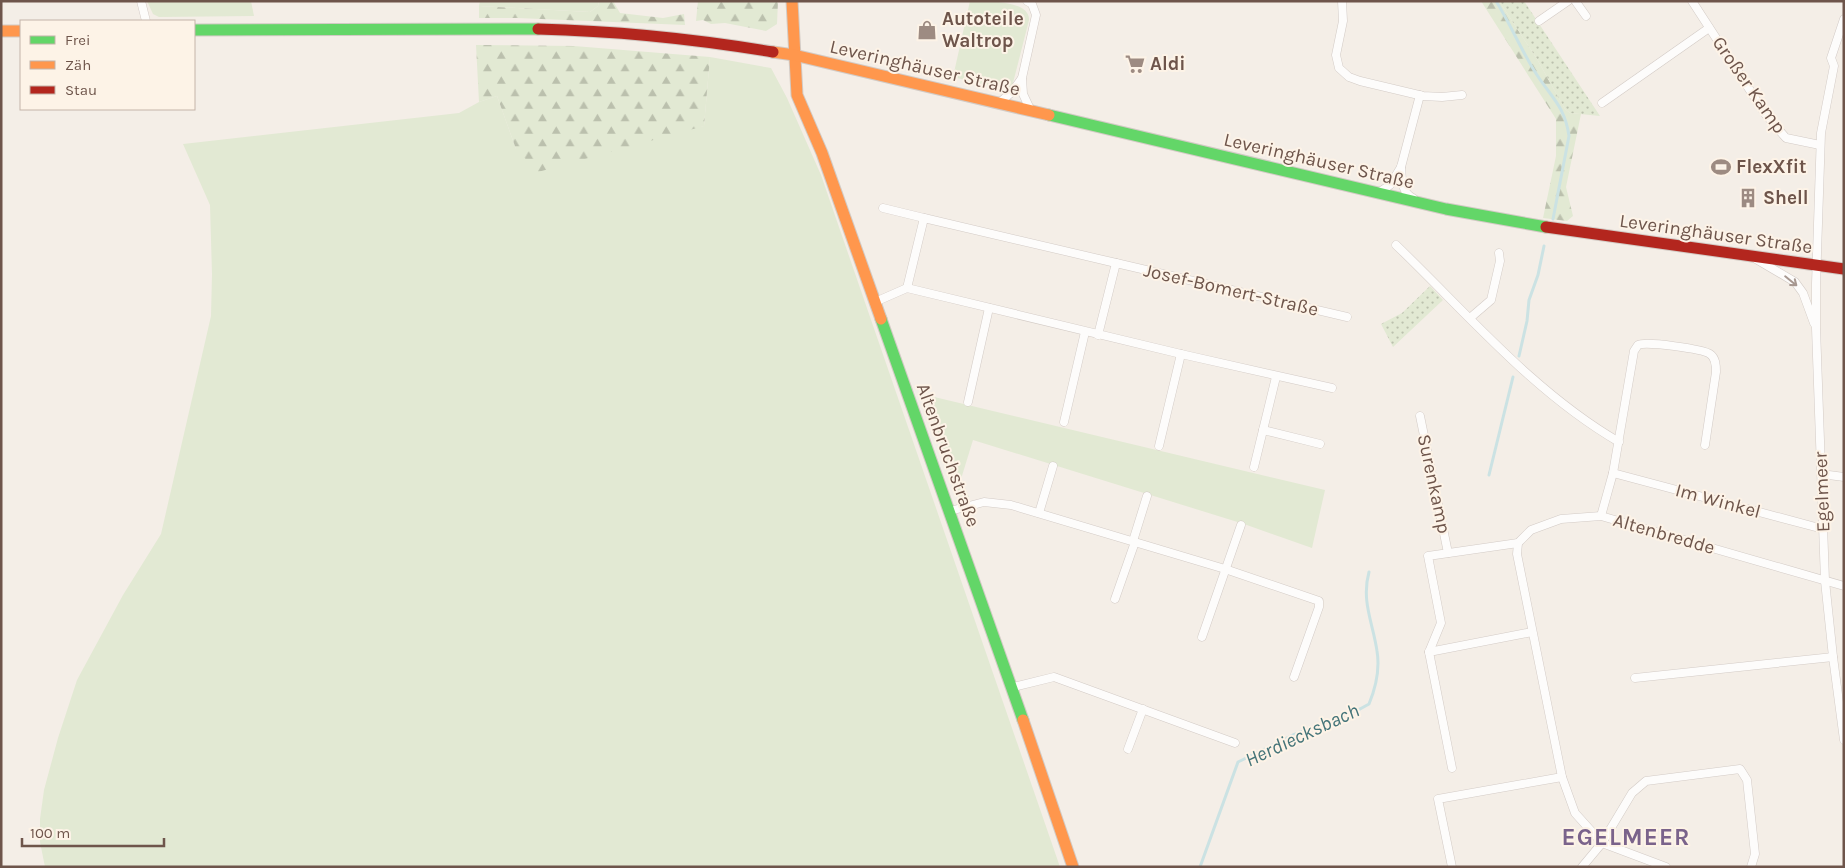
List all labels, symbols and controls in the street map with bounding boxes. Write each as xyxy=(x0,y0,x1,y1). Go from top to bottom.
place label: Autoteile Waltrop xyxy=(942,8,1024,52)
shop icon: Autoteile Waltrop xyxy=(916,19,938,41)
legend xyxy=(20,20,195,110)
text: Frei xyxy=(65,31,90,49)
street label: Großer Kamp xyxy=(1708,32,1790,138)
street label: Leveringhäuser Straße xyxy=(828,35,1022,101)
supermarket icon: Aldi xyxy=(1124,53,1146,75)
place label: Aldi xyxy=(1150,53,1186,75)
text: Zäh xyxy=(65,56,91,74)
text: Stau xyxy=(65,81,97,99)
street label: Leveringhäuser Straße xyxy=(1222,128,1416,194)
sports icon: FlexXfit xyxy=(1710,156,1732,178)
place label: FlexXfit xyxy=(1736,156,1806,178)
building icon: Shell xyxy=(1737,187,1759,209)
place label: Shell xyxy=(1763,187,1809,209)
street label: Leveringhäuser Straße xyxy=(1618,210,1814,258)
street label: Josef-Bomert-Straße xyxy=(1141,259,1321,321)
one-way arrow xyxy=(1784,276,1798,286)
street label: Altenbruchstraße xyxy=(912,380,984,530)
street label: Surenkamp xyxy=(1413,432,1455,536)
street label: Egelmeer xyxy=(1810,451,1834,533)
street label: Im Winkel xyxy=(1673,479,1763,523)
street label: Altenbredde xyxy=(1611,509,1717,559)
water label: Herdiecksbach xyxy=(1241,699,1363,771)
scale bar xyxy=(22,816,165,848)
district label: EGELMEER xyxy=(1562,823,1690,851)
text: 100 m xyxy=(30,824,70,842)

